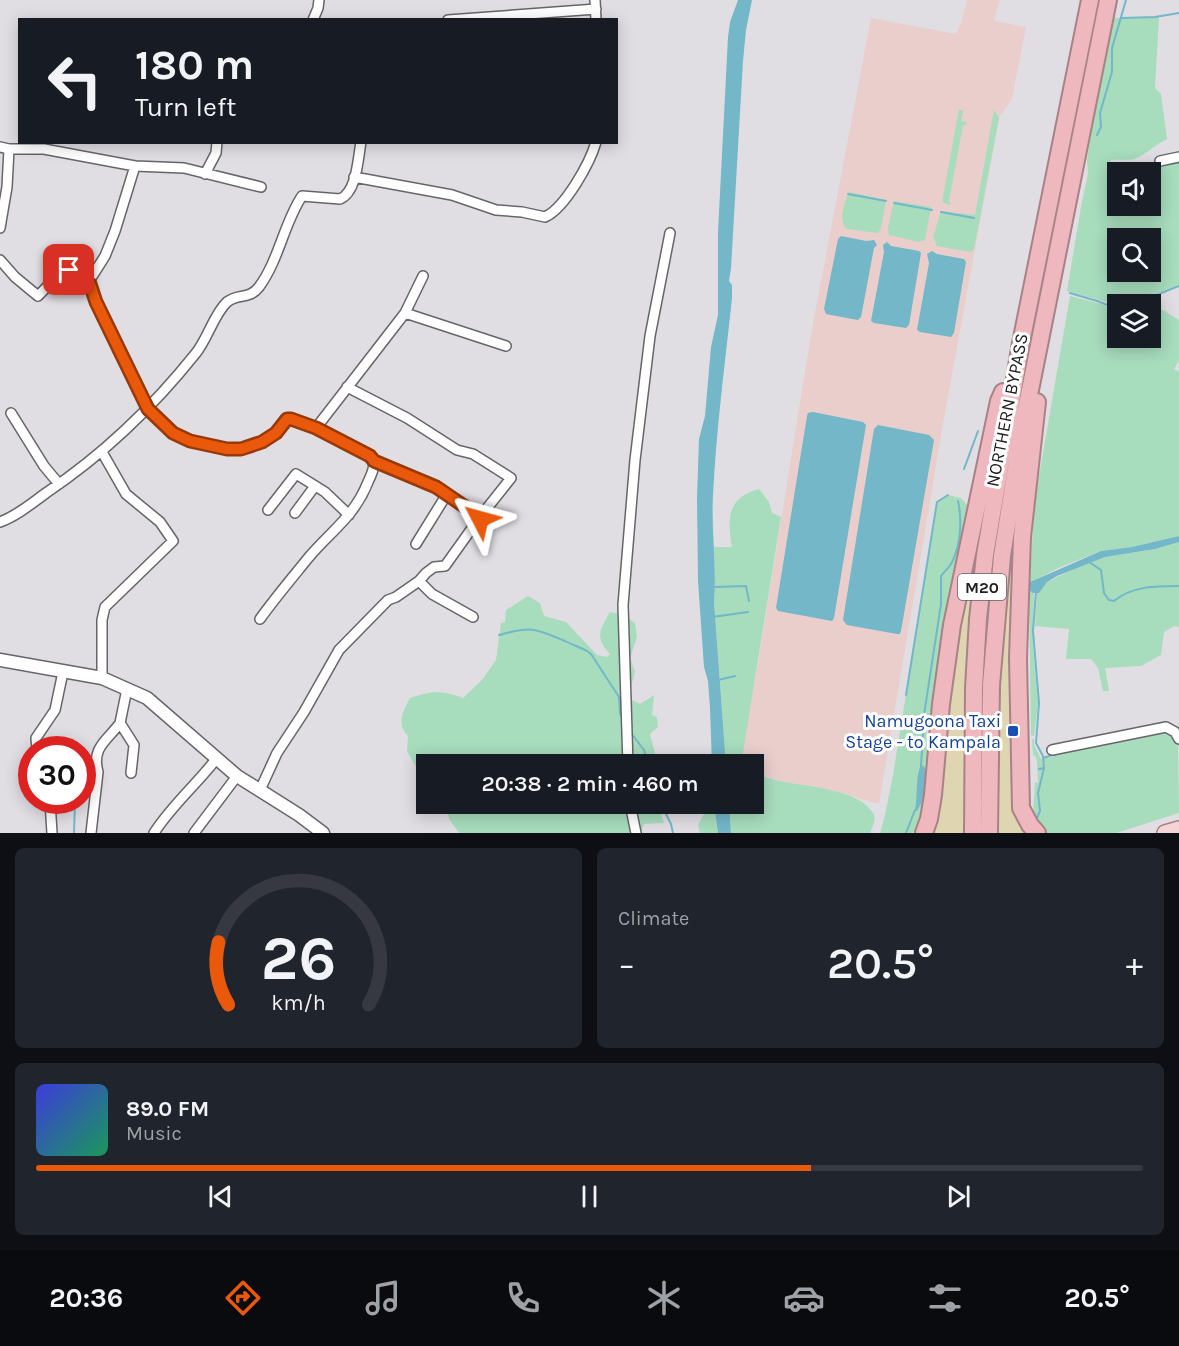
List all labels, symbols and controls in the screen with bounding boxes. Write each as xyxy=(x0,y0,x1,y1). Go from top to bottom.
text: 180 m xyxy=(135,40,254,90)
icon: left xyxy=(36,42,114,120)
text: Turn left xyxy=(135,91,236,123)
map controls xyxy=(1107,162,1161,348)
button: sound xyxy=(1107,162,1161,216)
button: search xyxy=(1107,228,1161,282)
pin xyxy=(43,244,94,295)
icon: arrive xyxy=(52,253,85,286)
button: layers xyxy=(1107,294,1161,348)
street label: NORTHERN BYPASS xyxy=(981,331,1033,489)
position arrow xyxy=(448,487,512,551)
road number: M20 xyxy=(958,574,1006,600)
place label: Namugoona Taxi Stage - to Kampala xyxy=(845,710,1001,753)
marker: Namugoona Taxi Stage - to Kampala xyxy=(1006,724,1020,738)
speed limit sign: 30 xyxy=(18,736,96,814)
text: 20:38 · 2 min · 460 m xyxy=(482,771,699,797)
text: Climate xyxy=(618,907,689,930)
text: 26 xyxy=(261,922,336,995)
text: 20.5° xyxy=(827,937,934,989)
text: − xyxy=(618,945,635,983)
text: + xyxy=(1126,945,1143,983)
text: km/h xyxy=(271,990,326,1015)
text: 89.0 FM xyxy=(126,1096,209,1122)
text: Music xyxy=(126,1122,182,1145)
icon: previous xyxy=(204,1180,237,1213)
icon: pause xyxy=(573,1180,606,1213)
icon: next xyxy=(942,1180,975,1213)
icon: directions xyxy=(222,1277,264,1319)
icon: music xyxy=(362,1277,404,1319)
icon: phone xyxy=(502,1277,544,1319)
icon: climate xyxy=(643,1277,685,1319)
icon: car xyxy=(783,1277,825,1319)
icon: filters xyxy=(924,1277,966,1319)
text: 20:36 xyxy=(49,1282,123,1314)
text: 20.5° xyxy=(1064,1282,1130,1314)

